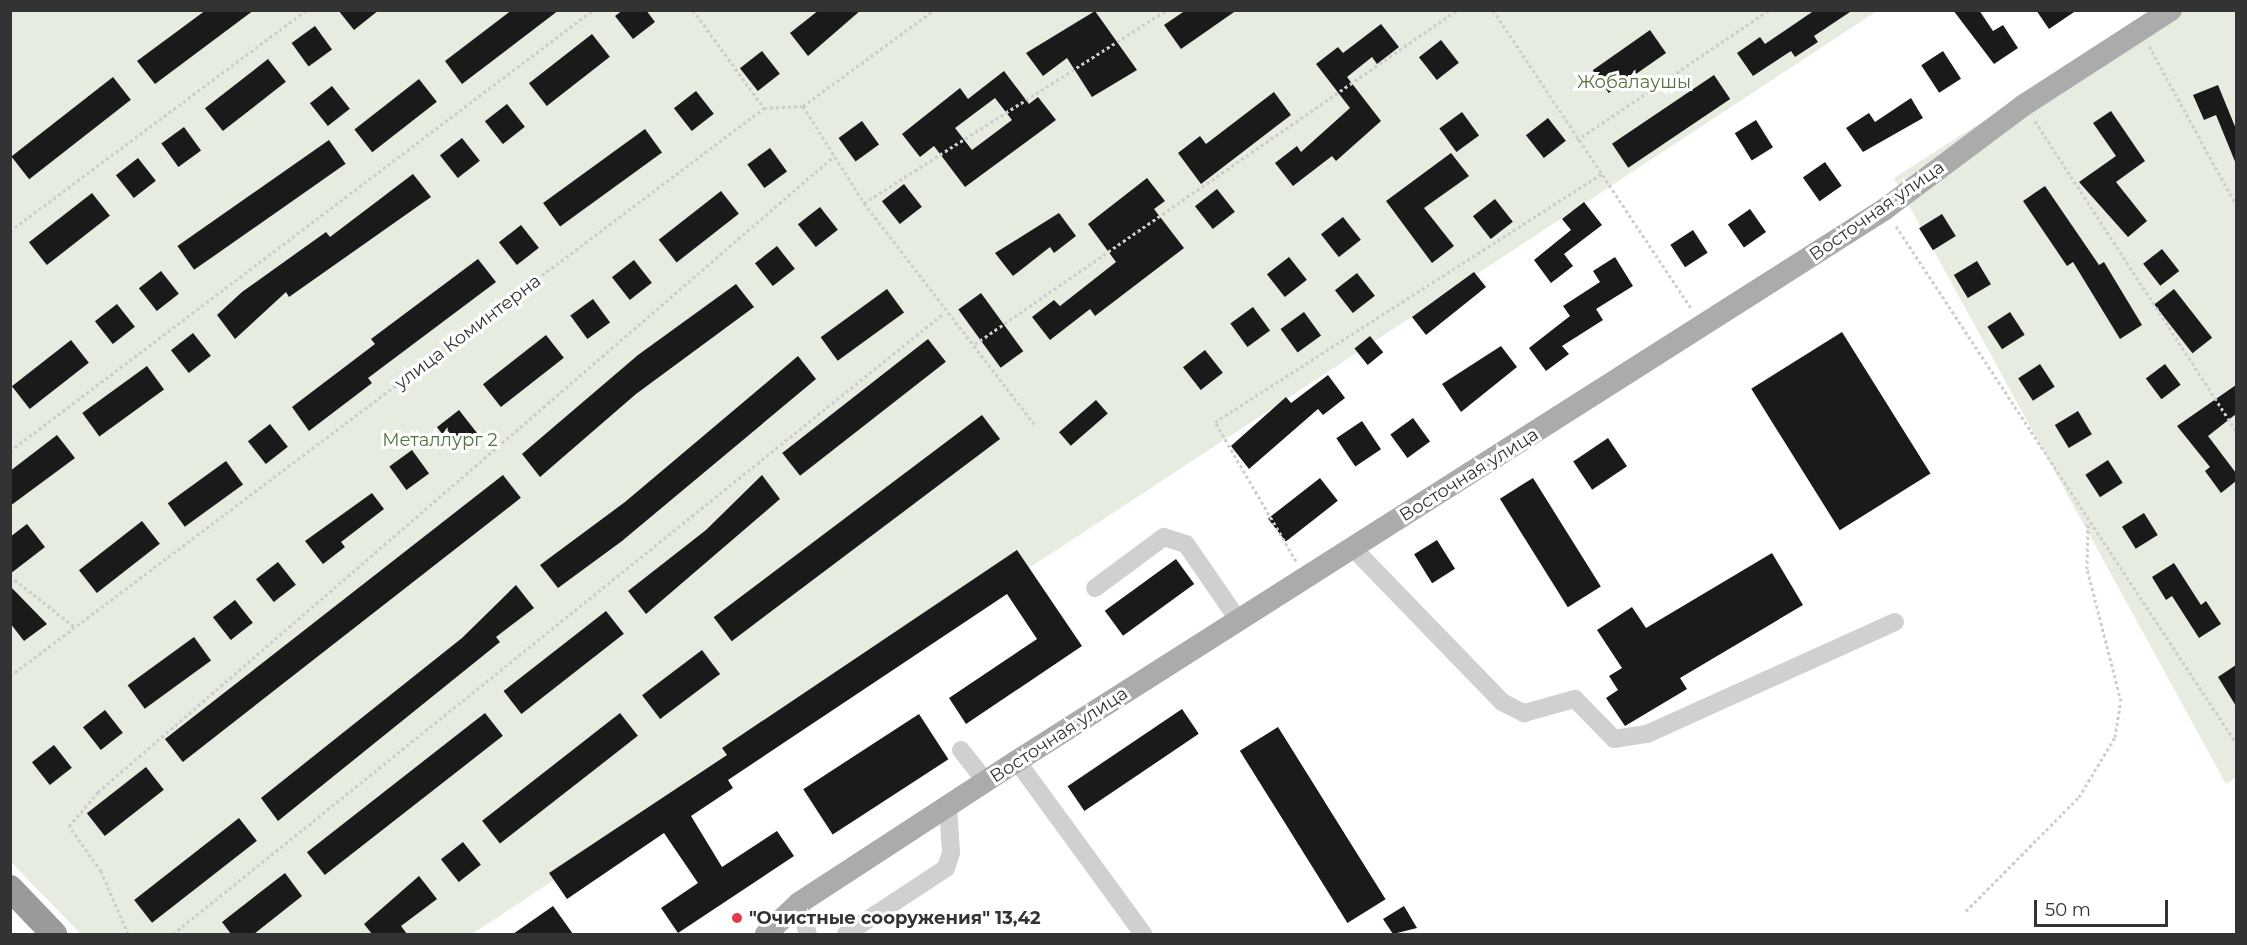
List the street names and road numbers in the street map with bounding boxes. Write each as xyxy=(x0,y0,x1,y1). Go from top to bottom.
street label: Восточная улица xyxy=(1805,156,1949,266)
street label: улица Коминтерна xyxy=(391,270,545,394)
street label: Восточная улица xyxy=(1396,424,1542,526)
street label: Восточная улица xyxy=(986,682,1132,788)

